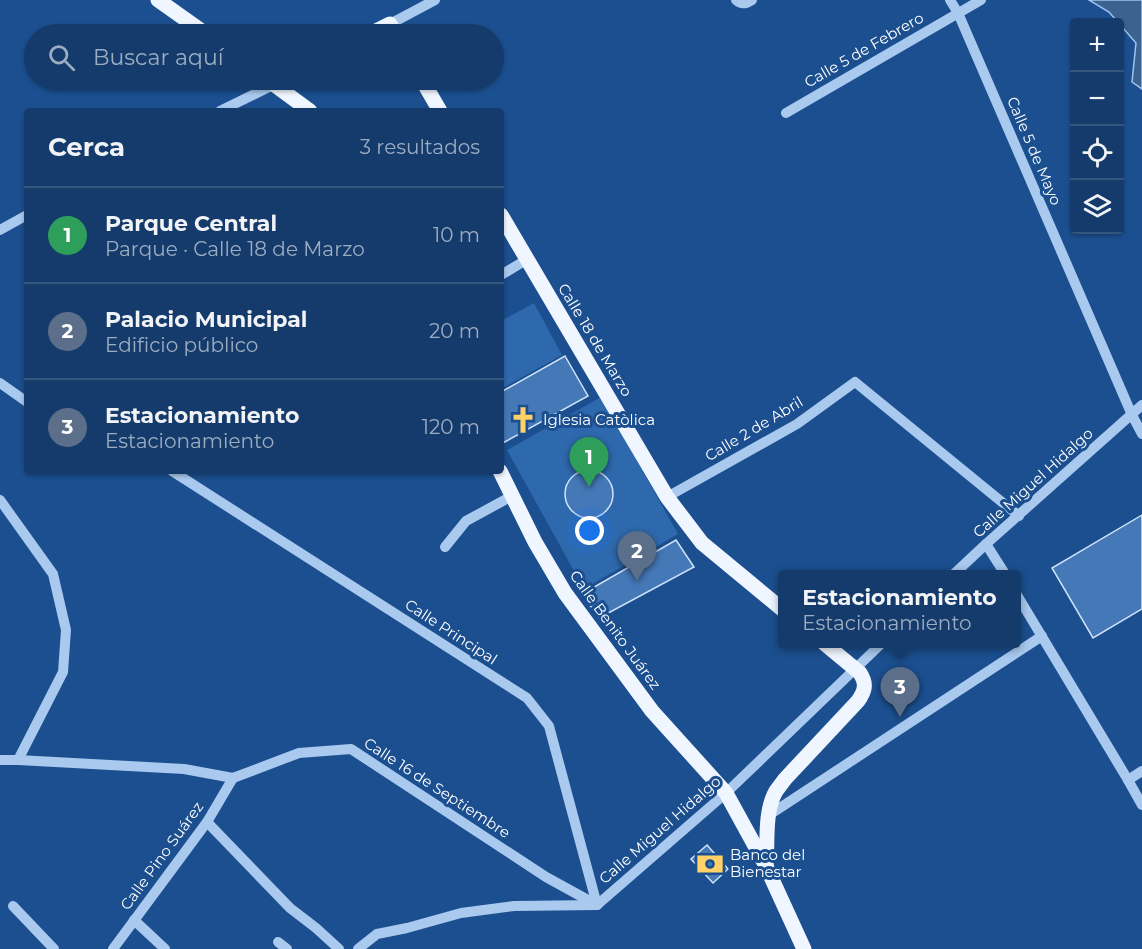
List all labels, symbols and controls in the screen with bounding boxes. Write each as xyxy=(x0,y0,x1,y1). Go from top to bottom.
street label: Calle 5 de Febrero xyxy=(801,8,927,91)
map controls xyxy=(1070,18,1124,234)
button: + xyxy=(1070,18,1124,72)
search box xyxy=(24,24,504,90)
icon: search xyxy=(45,41,78,74)
text: Buscar aquí xyxy=(93,44,224,71)
button: − xyxy=(1070,72,1124,126)
street label: Calle 5 de Mayo xyxy=(1003,94,1066,208)
button: locate xyxy=(1070,126,1124,180)
text: Cerca xyxy=(48,131,125,163)
text: 3 resultados xyxy=(360,135,480,159)
button: layers xyxy=(1070,180,1124,234)
text: Parque Central xyxy=(105,210,277,237)
text: 1 xyxy=(64,223,71,247)
text: 10 m xyxy=(433,223,480,247)
text: Parque · Calle 18 de Marzo xyxy=(105,237,365,261)
street label: Calle 18 de Marzo xyxy=(554,280,637,400)
text: Palacio Municipal xyxy=(105,306,307,333)
text: 2 xyxy=(62,319,73,343)
text: 20 m xyxy=(429,319,480,343)
text: Edificio público xyxy=(105,333,258,357)
street label: Calle 2 de Abril xyxy=(701,392,806,465)
text: Estacionamiento xyxy=(105,402,299,429)
church icon: Iglesia Catòlica xyxy=(508,405,538,435)
place label: Iglesia Catòlica xyxy=(543,410,655,429)
text: 3 xyxy=(62,415,73,439)
text: 120 m xyxy=(422,415,480,439)
street label: Calle Miguel Hidalgo xyxy=(969,424,1097,542)
text: Estacionamiento xyxy=(105,429,274,453)
pin: 1 xyxy=(570,438,608,487)
your location xyxy=(575,516,604,545)
pin: 2 xyxy=(618,532,656,581)
street label: Calle Benito Juárez xyxy=(566,566,665,693)
popup xyxy=(778,570,1021,648)
text: Estacionamiento xyxy=(802,584,997,611)
street label: Calle Principal xyxy=(402,595,501,668)
text: Estacionamiento xyxy=(802,611,972,635)
pin: 3 xyxy=(880,668,920,717)
street label: Calle 16 de Septiembre xyxy=(361,733,514,842)
street label: Calle Miguel Hidalgo xyxy=(595,772,724,888)
street label: Calle Pino Suárez xyxy=(116,798,207,914)
place label: Banco del Bienestar xyxy=(730,845,805,881)
bank icon: Banco del Bienestar xyxy=(695,849,725,879)

